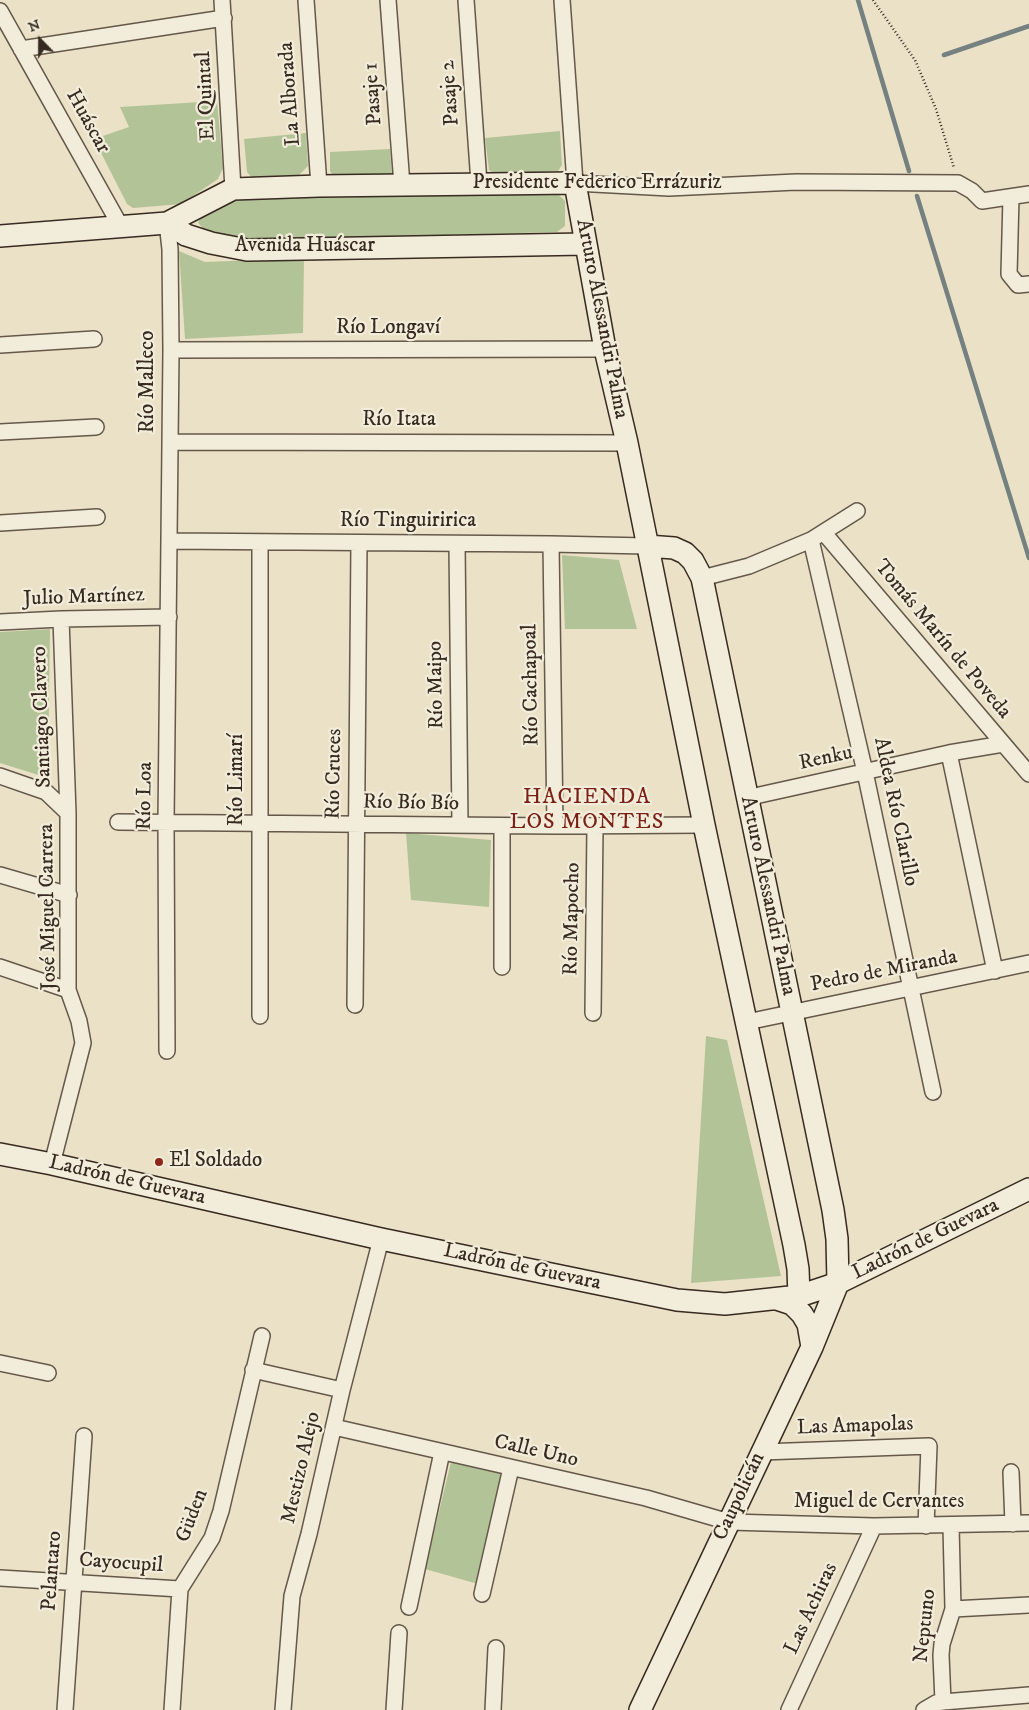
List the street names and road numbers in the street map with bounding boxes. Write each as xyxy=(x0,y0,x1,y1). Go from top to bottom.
street label: La Alborada xyxy=(275,41,307,147)
street label: El Quintal xyxy=(192,51,222,141)
street label: Pasaje 2 xyxy=(436,59,466,127)
street label: Pasaje 1 xyxy=(359,62,389,126)
street label: Huáscar xyxy=(59,86,115,158)
street label: Presidente Federico Errázuriz xyxy=(472,171,722,197)
street label: Arturo Alessandri Palma xyxy=(569,217,633,421)
street label: Avenida Huáscar xyxy=(235,234,375,260)
street label: Río Longaví xyxy=(336,316,440,342)
street label: Río Malleco xyxy=(136,331,162,433)
street label: Río Itata xyxy=(362,408,436,434)
street label: Río Tinguiririca xyxy=(340,509,476,535)
street label: Tomás Marín de Poveda xyxy=(868,555,1016,725)
street label: Julio Martínez xyxy=(23,583,145,613)
street label: Río Cachapoal xyxy=(518,624,546,746)
street label: Río Maipo xyxy=(424,641,450,729)
street label: Santiago Clavero xyxy=(28,646,58,788)
street label: Río Cruces xyxy=(322,728,348,820)
street label: Río Limarí xyxy=(225,734,251,826)
street label: Aldea Río Clarillo xyxy=(867,735,923,889)
street label: Renku xyxy=(797,741,855,777)
street label: Río Loa xyxy=(133,762,159,830)
street label: Río Bío Bío xyxy=(363,791,459,817)
street label: Arturo Alessandri Palma xyxy=(734,794,800,998)
street label: José Miguel Carrera xyxy=(35,823,63,991)
street label: Río Mapocho xyxy=(559,862,587,976)
street label: Pedro de Miranda xyxy=(808,945,960,999)
street label: Ladrón de Guevara xyxy=(46,1151,208,1211)
street label: Ladrón de Guevara xyxy=(849,1194,1003,1286)
street label: Ladrón de Guevara xyxy=(441,1239,603,1297)
street label: Mestizo Alejo xyxy=(277,1410,327,1526)
street label: Las Amapolas xyxy=(796,1412,914,1442)
street label: Calle Uno xyxy=(492,1430,580,1474)
street label: Caupolicán xyxy=(709,1449,771,1545)
street label: Güden xyxy=(171,1486,215,1546)
street label: Miguel de Cervantes xyxy=(794,1490,964,1516)
street label: Pelantaro xyxy=(38,1530,68,1612)
street label: Cayocupil xyxy=(78,1548,164,1580)
street label: Las Achiras xyxy=(780,1559,844,1659)
street label: Neptuno xyxy=(910,1588,942,1664)

